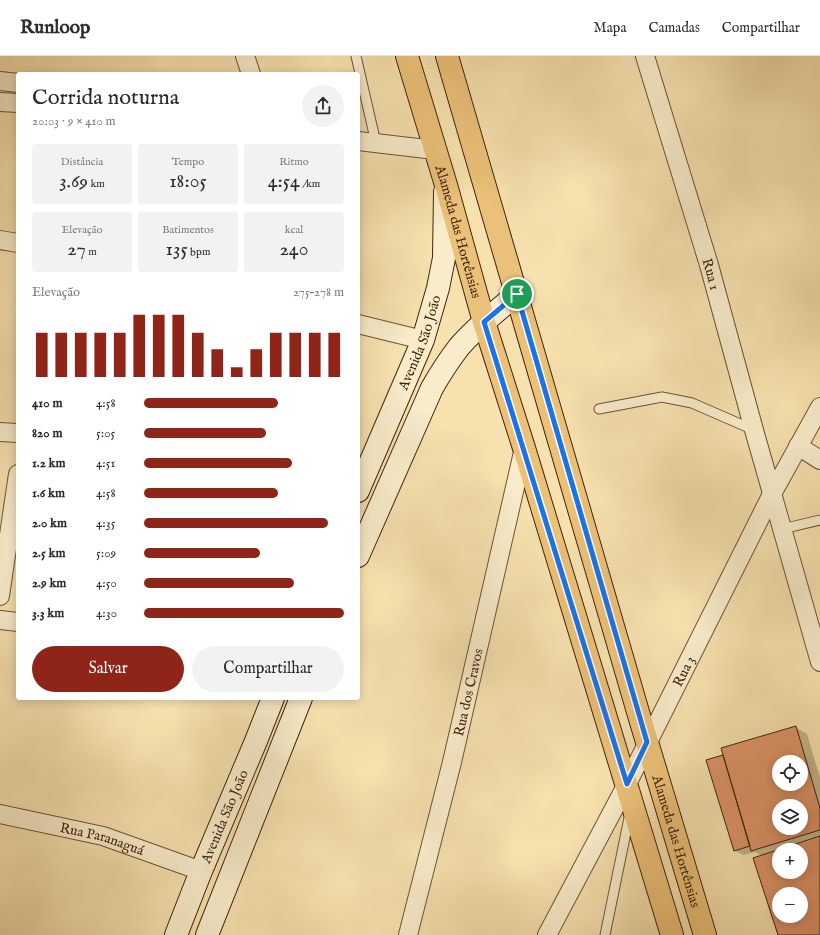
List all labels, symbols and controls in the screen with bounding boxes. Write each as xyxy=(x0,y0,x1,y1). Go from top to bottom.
text: Runloop xyxy=(20,16,90,40)
text: Mapa xyxy=(594,19,626,37)
text: Camadas xyxy=(648,19,700,37)
text: Compartilhar xyxy=(722,19,800,37)
text: Corrida noturna xyxy=(32,84,179,112)
button: share xyxy=(302,85,344,127)
text: 20:03 · 9 × 410 m xyxy=(32,113,116,130)
text: Distância xyxy=(61,155,103,169)
text: Tempo xyxy=(172,155,204,169)
text: Ritmo xyxy=(279,155,309,169)
street label: Alameda das Hortênsias xyxy=(430,162,485,300)
text: 3.69 xyxy=(59,169,88,194)
text: 18:05 xyxy=(169,169,207,194)
text: 4:54 xyxy=(268,169,300,194)
text: km xyxy=(88,177,105,191)
text: /km xyxy=(300,177,320,191)
text: Elevação xyxy=(62,223,102,237)
text: Batimentos xyxy=(162,223,214,237)
text: kcal xyxy=(285,223,303,237)
text: 27 xyxy=(67,237,86,262)
text: 135 xyxy=(166,237,188,262)
text: 240 xyxy=(279,237,309,262)
text: m xyxy=(86,245,97,259)
text: bpm xyxy=(188,245,210,259)
street label: Rua 1 xyxy=(697,256,723,292)
pin xyxy=(500,277,534,311)
icon: arrive xyxy=(506,283,528,305)
text: Elevação xyxy=(32,284,80,301)
text: 275–278 m xyxy=(293,284,344,301)
street label: Avenida São João xyxy=(394,293,446,394)
text: 410 m xyxy=(32,395,62,412)
text: 4:58 xyxy=(96,395,116,412)
text: 820 m xyxy=(32,425,62,442)
text: 5:05 xyxy=(96,425,115,442)
text: 1.2 km xyxy=(32,455,66,472)
text: 4:51 xyxy=(96,455,115,472)
text: 1.6 km xyxy=(32,485,65,502)
text: 4:58 xyxy=(96,485,116,502)
text: 2.0 km xyxy=(32,515,67,532)
text: 4:35 xyxy=(96,515,115,532)
text: 2.5 km xyxy=(32,545,65,562)
text: 5:09 xyxy=(96,545,116,562)
text: 2.9 km xyxy=(32,575,66,592)
text: 4:50 xyxy=(96,575,117,592)
text: 3.3 km xyxy=(32,605,64,622)
text: 4:30 xyxy=(96,605,117,622)
button: Salvar xyxy=(32,646,184,692)
button: Compartilhar xyxy=(192,646,344,692)
street label: Rua dos Cravos xyxy=(450,647,488,738)
street label: Rua 3 xyxy=(669,653,700,690)
map controls xyxy=(772,755,808,923)
button: locate xyxy=(772,755,808,791)
street label: Avenida São João xyxy=(197,767,253,867)
street label: Alameda das Hortênsias xyxy=(647,772,704,910)
button: layers xyxy=(772,799,808,835)
street label: Rua Paranaguá xyxy=(58,819,147,860)
button: + xyxy=(772,843,808,879)
button: − xyxy=(772,887,808,923)

